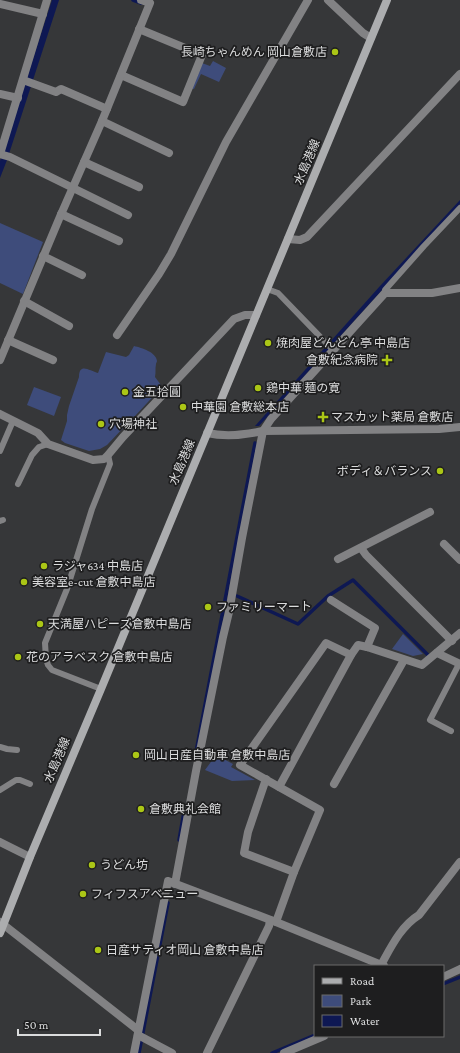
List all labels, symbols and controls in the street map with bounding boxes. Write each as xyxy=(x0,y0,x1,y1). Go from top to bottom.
place label: 長崎ちゃんめん 岡山倉敷店 xyxy=(181,45,327,59)
marker: 長崎ちゃんめん 岡山倉敷店 xyxy=(330,47,340,57)
street label: 水島港線 xyxy=(291,137,323,187)
place label: 焼肉屋どんどん亭 中島店 xyxy=(276,336,410,350)
marker: 焼肉屋どんどん亭 中島店 xyxy=(263,338,273,348)
place label: 倉敷紀念病院 xyxy=(306,353,378,367)
marker: 倉敷紀念病院 xyxy=(381,354,393,366)
place label: 鶏中華 麺の寛 xyxy=(266,381,340,395)
marker: 鶏中華 麺の寛 xyxy=(253,383,263,393)
place label: 金五拾圓 xyxy=(133,385,181,399)
marker: 金五拾圓 xyxy=(120,387,130,397)
place label: 中華園 倉敷総本店 xyxy=(191,400,289,414)
marker: 中華園 倉敷総本店 xyxy=(178,402,188,412)
place label: マスカット薬局 倉敷店 xyxy=(331,410,453,424)
marker: マスカット薬局 倉敷店 xyxy=(318,412,328,422)
place label: 穴場神社 xyxy=(109,417,157,431)
marker: 穴場神社 xyxy=(96,419,106,429)
street label: 水島港線 xyxy=(166,437,198,487)
place label: ボディ＆バランス xyxy=(337,464,432,478)
marker: ボディ＆バランス xyxy=(435,466,445,476)
place label: ラジャ634 中島店 xyxy=(52,559,143,573)
marker: ラジャ634 中島店 xyxy=(39,561,49,571)
place label: 美容室e-cut 倉敷中島店 xyxy=(32,575,156,589)
marker: 美容室e-cut 倉敷中島店 xyxy=(19,577,29,587)
place label: ファミリーマート xyxy=(216,600,312,614)
marker: ファミリーマート xyxy=(203,602,213,612)
place label: 天満屋ハピーズ倉敷中島店 xyxy=(48,617,191,631)
marker: 天満屋ハピーズ倉敷中島店 xyxy=(35,619,45,629)
place label: 花のアラベスク 倉敷中島店 xyxy=(26,650,173,664)
marker: 花のアラベスク 倉敷中島店 xyxy=(13,652,23,662)
street label: 水島港線 xyxy=(41,735,73,785)
place label: 岡山日産自動車 倉敷中島店 xyxy=(144,748,290,762)
marker: 岡山日産自動車 倉敷中島店 xyxy=(131,750,141,760)
place label: 倉敷典礼会館 xyxy=(149,802,221,816)
marker: 倉敷典礼会館 xyxy=(136,804,146,814)
place label: うどん坊 xyxy=(100,858,148,872)
marker: うどん坊 xyxy=(87,860,97,870)
place label: フィフスアベニュー xyxy=(91,887,199,901)
marker: フィフスアベニュー xyxy=(78,889,88,899)
place label: 日産サティオ岡山 倉敷中島店 xyxy=(106,943,264,957)
marker: 日産サティオ岡山 倉敷中島店 xyxy=(93,945,103,955)
legend xyxy=(314,965,444,1037)
text: Road xyxy=(350,974,375,988)
text: Park xyxy=(350,994,372,1008)
scale bar xyxy=(18,1011,100,1037)
text: Water xyxy=(350,1014,380,1028)
text: 50 m xyxy=(24,1018,49,1032)

